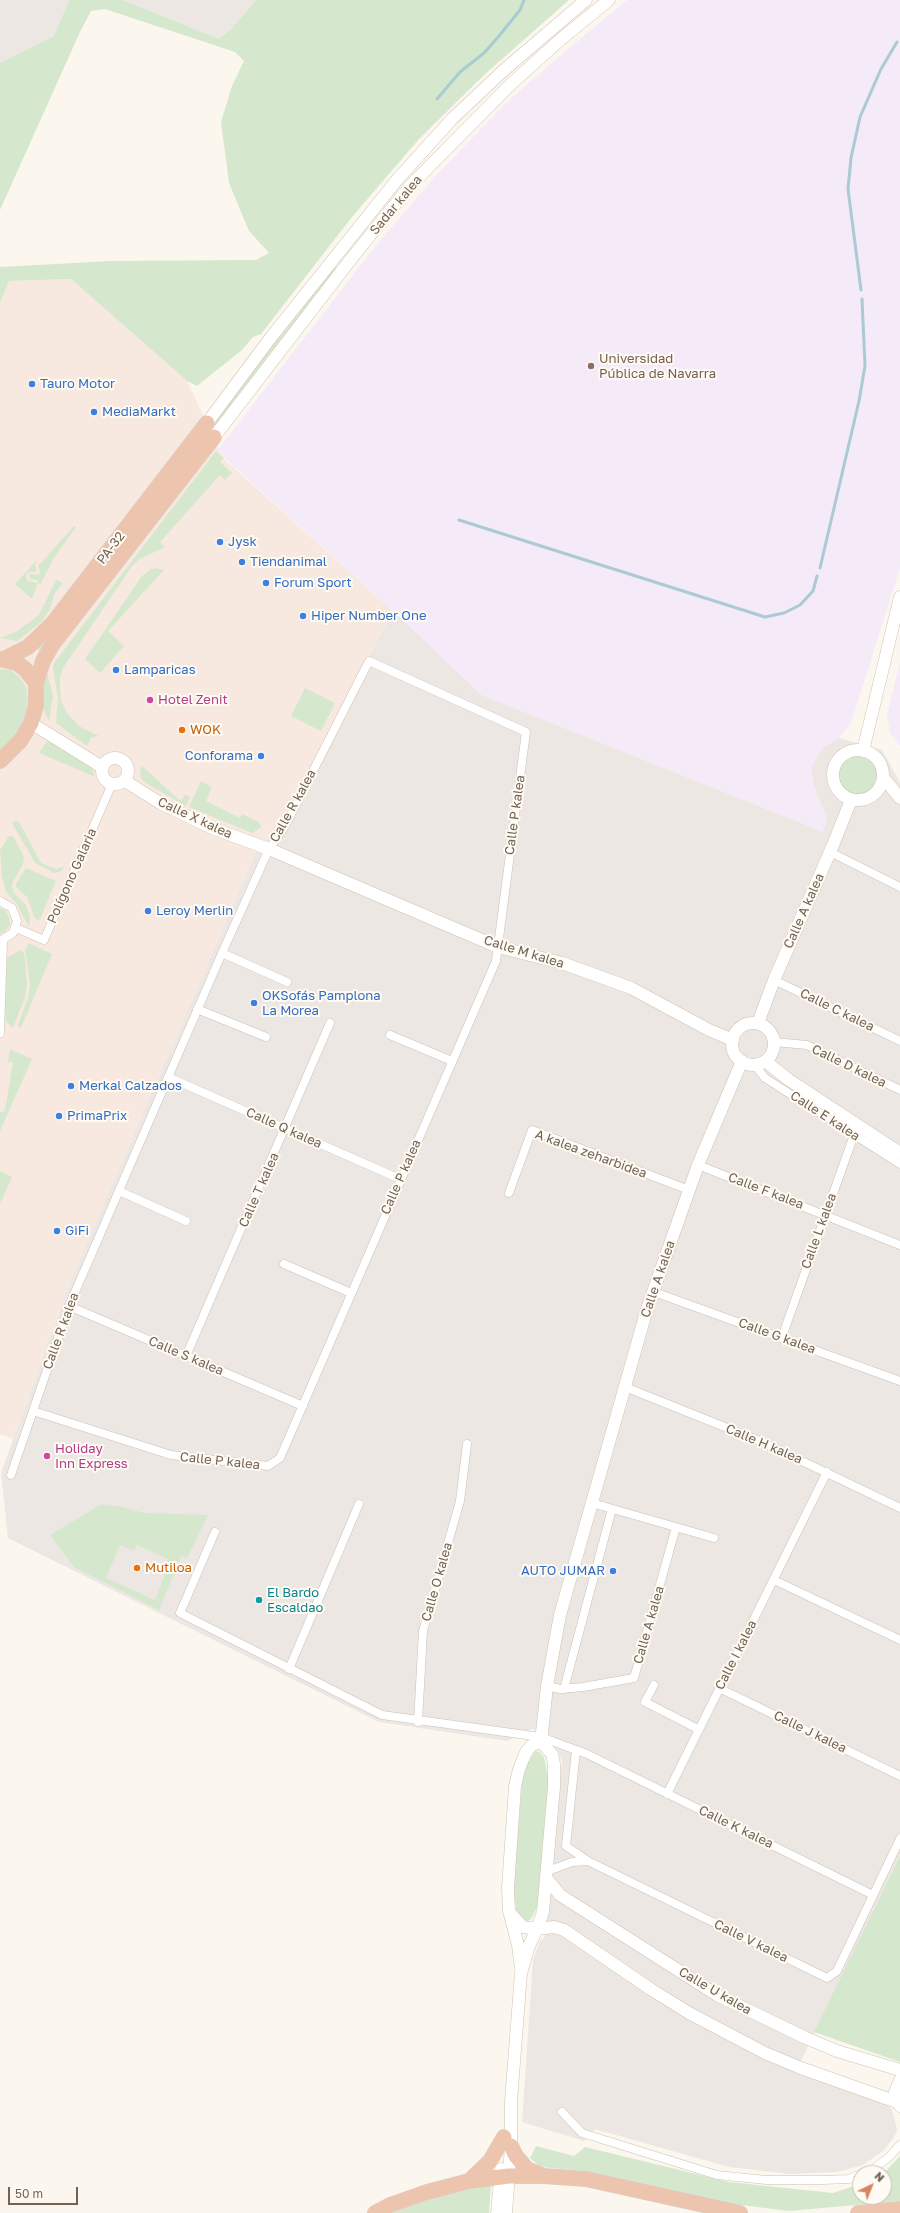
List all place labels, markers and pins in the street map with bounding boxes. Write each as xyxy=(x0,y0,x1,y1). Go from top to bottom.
place label: Universidad Pública de Navarra xyxy=(599,351,716,382)
marker: Universidad Pública de Navarra xyxy=(586,361,596,371)
place label: Tauro Motor xyxy=(40,376,115,392)
marker: Tauro Motor xyxy=(27,379,37,389)
place label: MediaMarkt xyxy=(102,404,176,420)
marker: MediaMarkt xyxy=(89,407,99,417)
place label: Jysk xyxy=(228,534,257,550)
marker: Jysk xyxy=(215,537,225,547)
place label: Tiendanimal xyxy=(250,554,327,570)
marker: Tiendanimal xyxy=(237,557,247,567)
place label: Forum Sport xyxy=(274,575,352,591)
marker: Forum Sport xyxy=(261,578,271,588)
place label: Hiper Number One xyxy=(311,608,426,624)
marker: Hiper Number One xyxy=(298,611,308,621)
place label: Lamparicas xyxy=(124,662,196,678)
marker: Lamparicas xyxy=(111,665,121,675)
place label: Hotel Zenit xyxy=(158,692,228,708)
marker: Hotel Zenit xyxy=(145,695,155,705)
place label: WOK xyxy=(190,722,221,738)
marker: WOK xyxy=(177,725,187,735)
place label: Conforama xyxy=(185,748,253,764)
marker: Conforama xyxy=(256,751,266,761)
place label: Leroy Merlin xyxy=(156,903,233,919)
marker: Leroy Merlin xyxy=(143,906,153,916)
place label: OKSofás Pamplona La Morea xyxy=(262,988,381,1019)
marker: OKSofás Pamplona La Morea xyxy=(249,998,259,1008)
place label: Merkal Calzados xyxy=(79,1078,182,1094)
marker: Merkal Calzados xyxy=(66,1081,76,1091)
place label: PrimaPrix xyxy=(67,1108,127,1124)
marker: PrimaPrix xyxy=(54,1111,64,1121)
place label: GiFi xyxy=(65,1223,89,1239)
marker: GiFi xyxy=(52,1226,62,1236)
place label: Holiday Inn Express xyxy=(55,1441,128,1472)
marker: Holiday Inn Express xyxy=(42,1451,52,1461)
place label: Mutiloa xyxy=(145,1560,192,1576)
marker: Mutiloa xyxy=(132,1563,142,1573)
place label: AUTO JUMAR xyxy=(521,1563,605,1579)
marker: AUTO JUMAR xyxy=(608,1566,618,1576)
place label: El Bardo Escaldao xyxy=(267,1585,323,1616)
marker: El Bardo Escaldao xyxy=(254,1595,264,1605)

